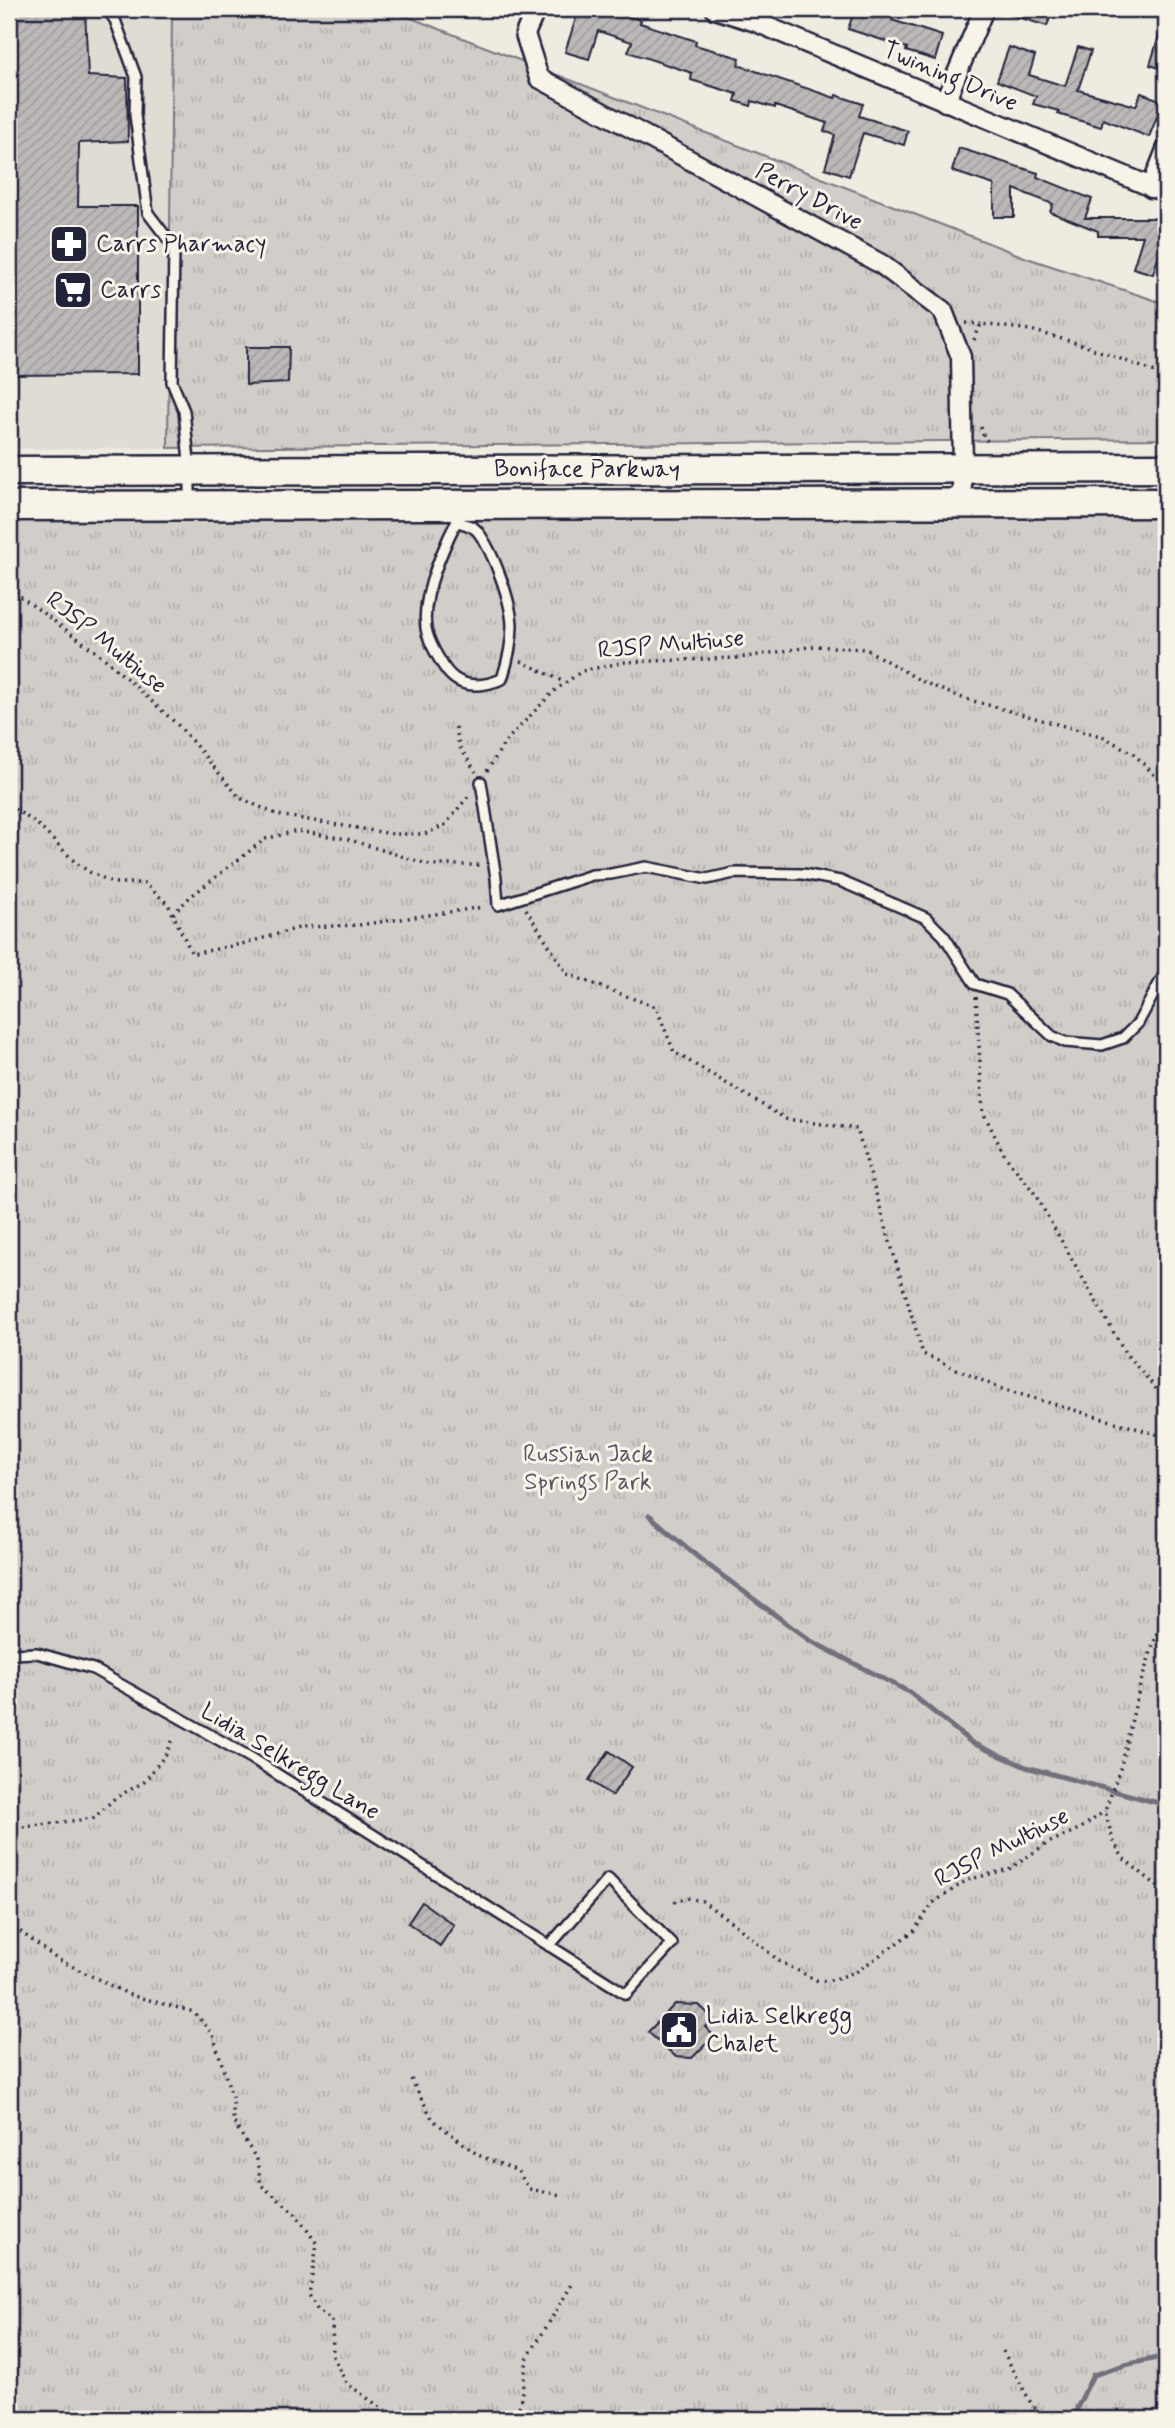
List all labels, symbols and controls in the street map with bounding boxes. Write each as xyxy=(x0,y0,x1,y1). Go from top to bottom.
street label: Twining Drive xyxy=(876,35,1022,122)
street label: Perry Drive xyxy=(750,156,868,238)
pharmacy icon: Carrs Pharmacy xyxy=(48,223,90,265)
place label: Carrs Pharmacy xyxy=(96,229,266,260)
supermarket icon: Carrs xyxy=(52,269,94,311)
place label: Carrs xyxy=(100,275,162,306)
street label: Boniface Parkway xyxy=(494,454,680,485)
street label: RJSP Multiuse xyxy=(39,585,173,701)
street label: RJSP Multiuse xyxy=(597,623,745,667)
park label: Russian Jack Springs Park xyxy=(523,1439,653,1501)
street label: Lidia Selkregg Lane xyxy=(193,1696,385,1830)
street label: RJSP Multiuse xyxy=(930,1801,1074,1895)
place label: Lidia Selkregg Chalet xyxy=(706,2001,852,2060)
public building icon: Lidia Selkregg Chalet xyxy=(658,2009,700,2051)

